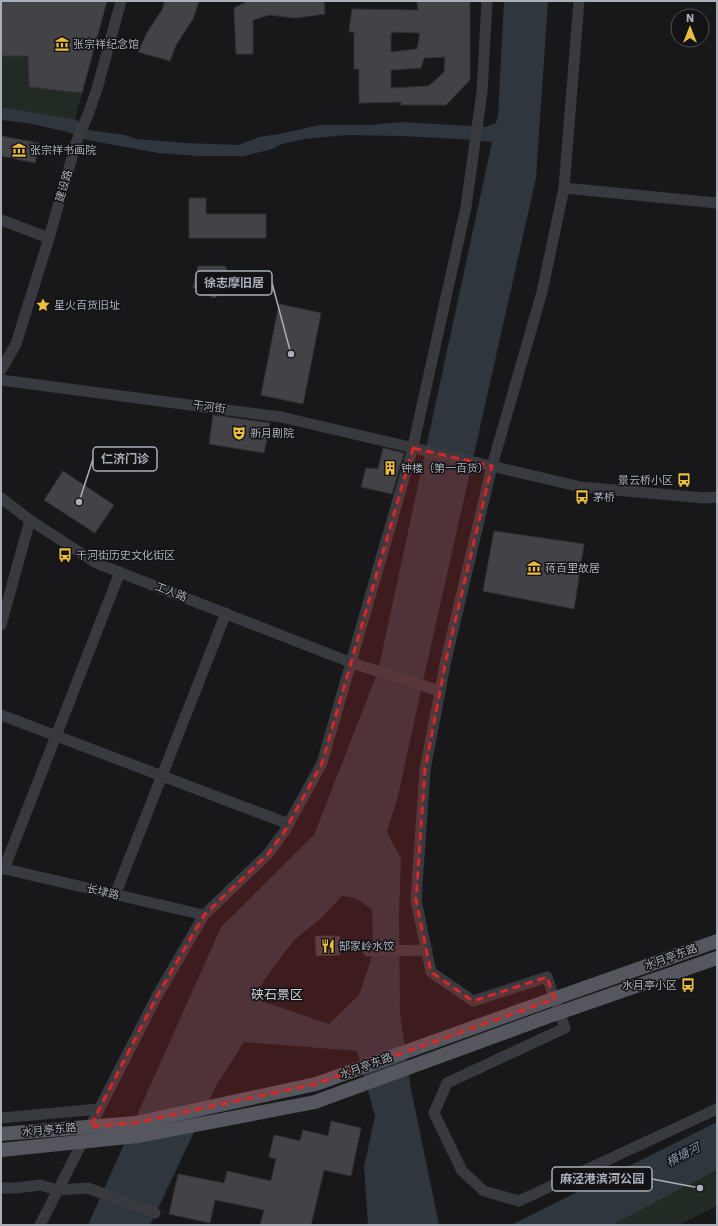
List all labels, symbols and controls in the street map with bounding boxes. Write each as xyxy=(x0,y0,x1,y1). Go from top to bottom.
north arrow xyxy=(670,8,710,48)
text: N xyxy=(686,12,694,25)
museum icon: 张宗祥纪念馆 xyxy=(54,36,70,52)
place label: 张宗祥纪念馆 xyxy=(73,38,139,51)
museum icon: 张宗祥书画院 xyxy=(11,142,27,158)
place label: 张宗祥书画院 xyxy=(30,144,96,157)
street label: 建设路 xyxy=(53,168,75,204)
callout: 徐志摩旧居 xyxy=(196,271,272,295)
text: 徐志摩旧居 xyxy=(204,276,264,290)
place icon: 星火百货旧址 xyxy=(35,297,51,313)
place label: 星火百货旧址 xyxy=(54,299,120,312)
street label: 干河街 xyxy=(192,398,226,416)
theatre icon: 新月剧院 xyxy=(231,425,247,441)
place label: 新月剧院 xyxy=(250,427,294,440)
callout: 仁济门诊 xyxy=(93,447,157,471)
text: 仁济门诊 xyxy=(101,452,150,466)
building icon: 钟楼（第一百货） xyxy=(382,460,398,476)
place label: 钟楼（第一百货） xyxy=(401,462,489,475)
bus stop icon: 景云桥小区 xyxy=(676,472,692,488)
place label: 景云桥小区 xyxy=(618,474,673,487)
bus stop icon: 茅桥 xyxy=(574,489,590,505)
place label: 茅桥 xyxy=(593,491,615,504)
bus stop icon: 干河街历史文化街区 xyxy=(57,547,73,563)
place label: 干河街历史文化街区 xyxy=(76,549,175,562)
museum icon: 蒋百里故居 xyxy=(526,560,542,576)
place label: 蒋百里故居 xyxy=(545,562,600,575)
street label: 工人路 xyxy=(153,580,189,604)
street label: 长埭路 xyxy=(85,882,121,902)
restaurant icon: 郜家岭水饺 xyxy=(320,938,336,954)
place label: 郜家岭水饺 xyxy=(339,940,394,953)
street label: 水月亭东路 xyxy=(643,941,699,973)
bus stop icon: 水月亭小区 xyxy=(680,977,696,993)
place label: 水月亭小区 xyxy=(622,979,677,992)
district label: 硖石景区 xyxy=(251,987,303,1002)
street label: 水月亭东路 xyxy=(338,1050,394,1082)
street label: 水月亭东路 xyxy=(21,1121,77,1139)
water label: 横塘河 xyxy=(664,1139,704,1170)
callout: 麻泾港滨河公园 xyxy=(552,1167,652,1191)
text: 麻泾港滨河公园 xyxy=(560,1172,644,1186)

